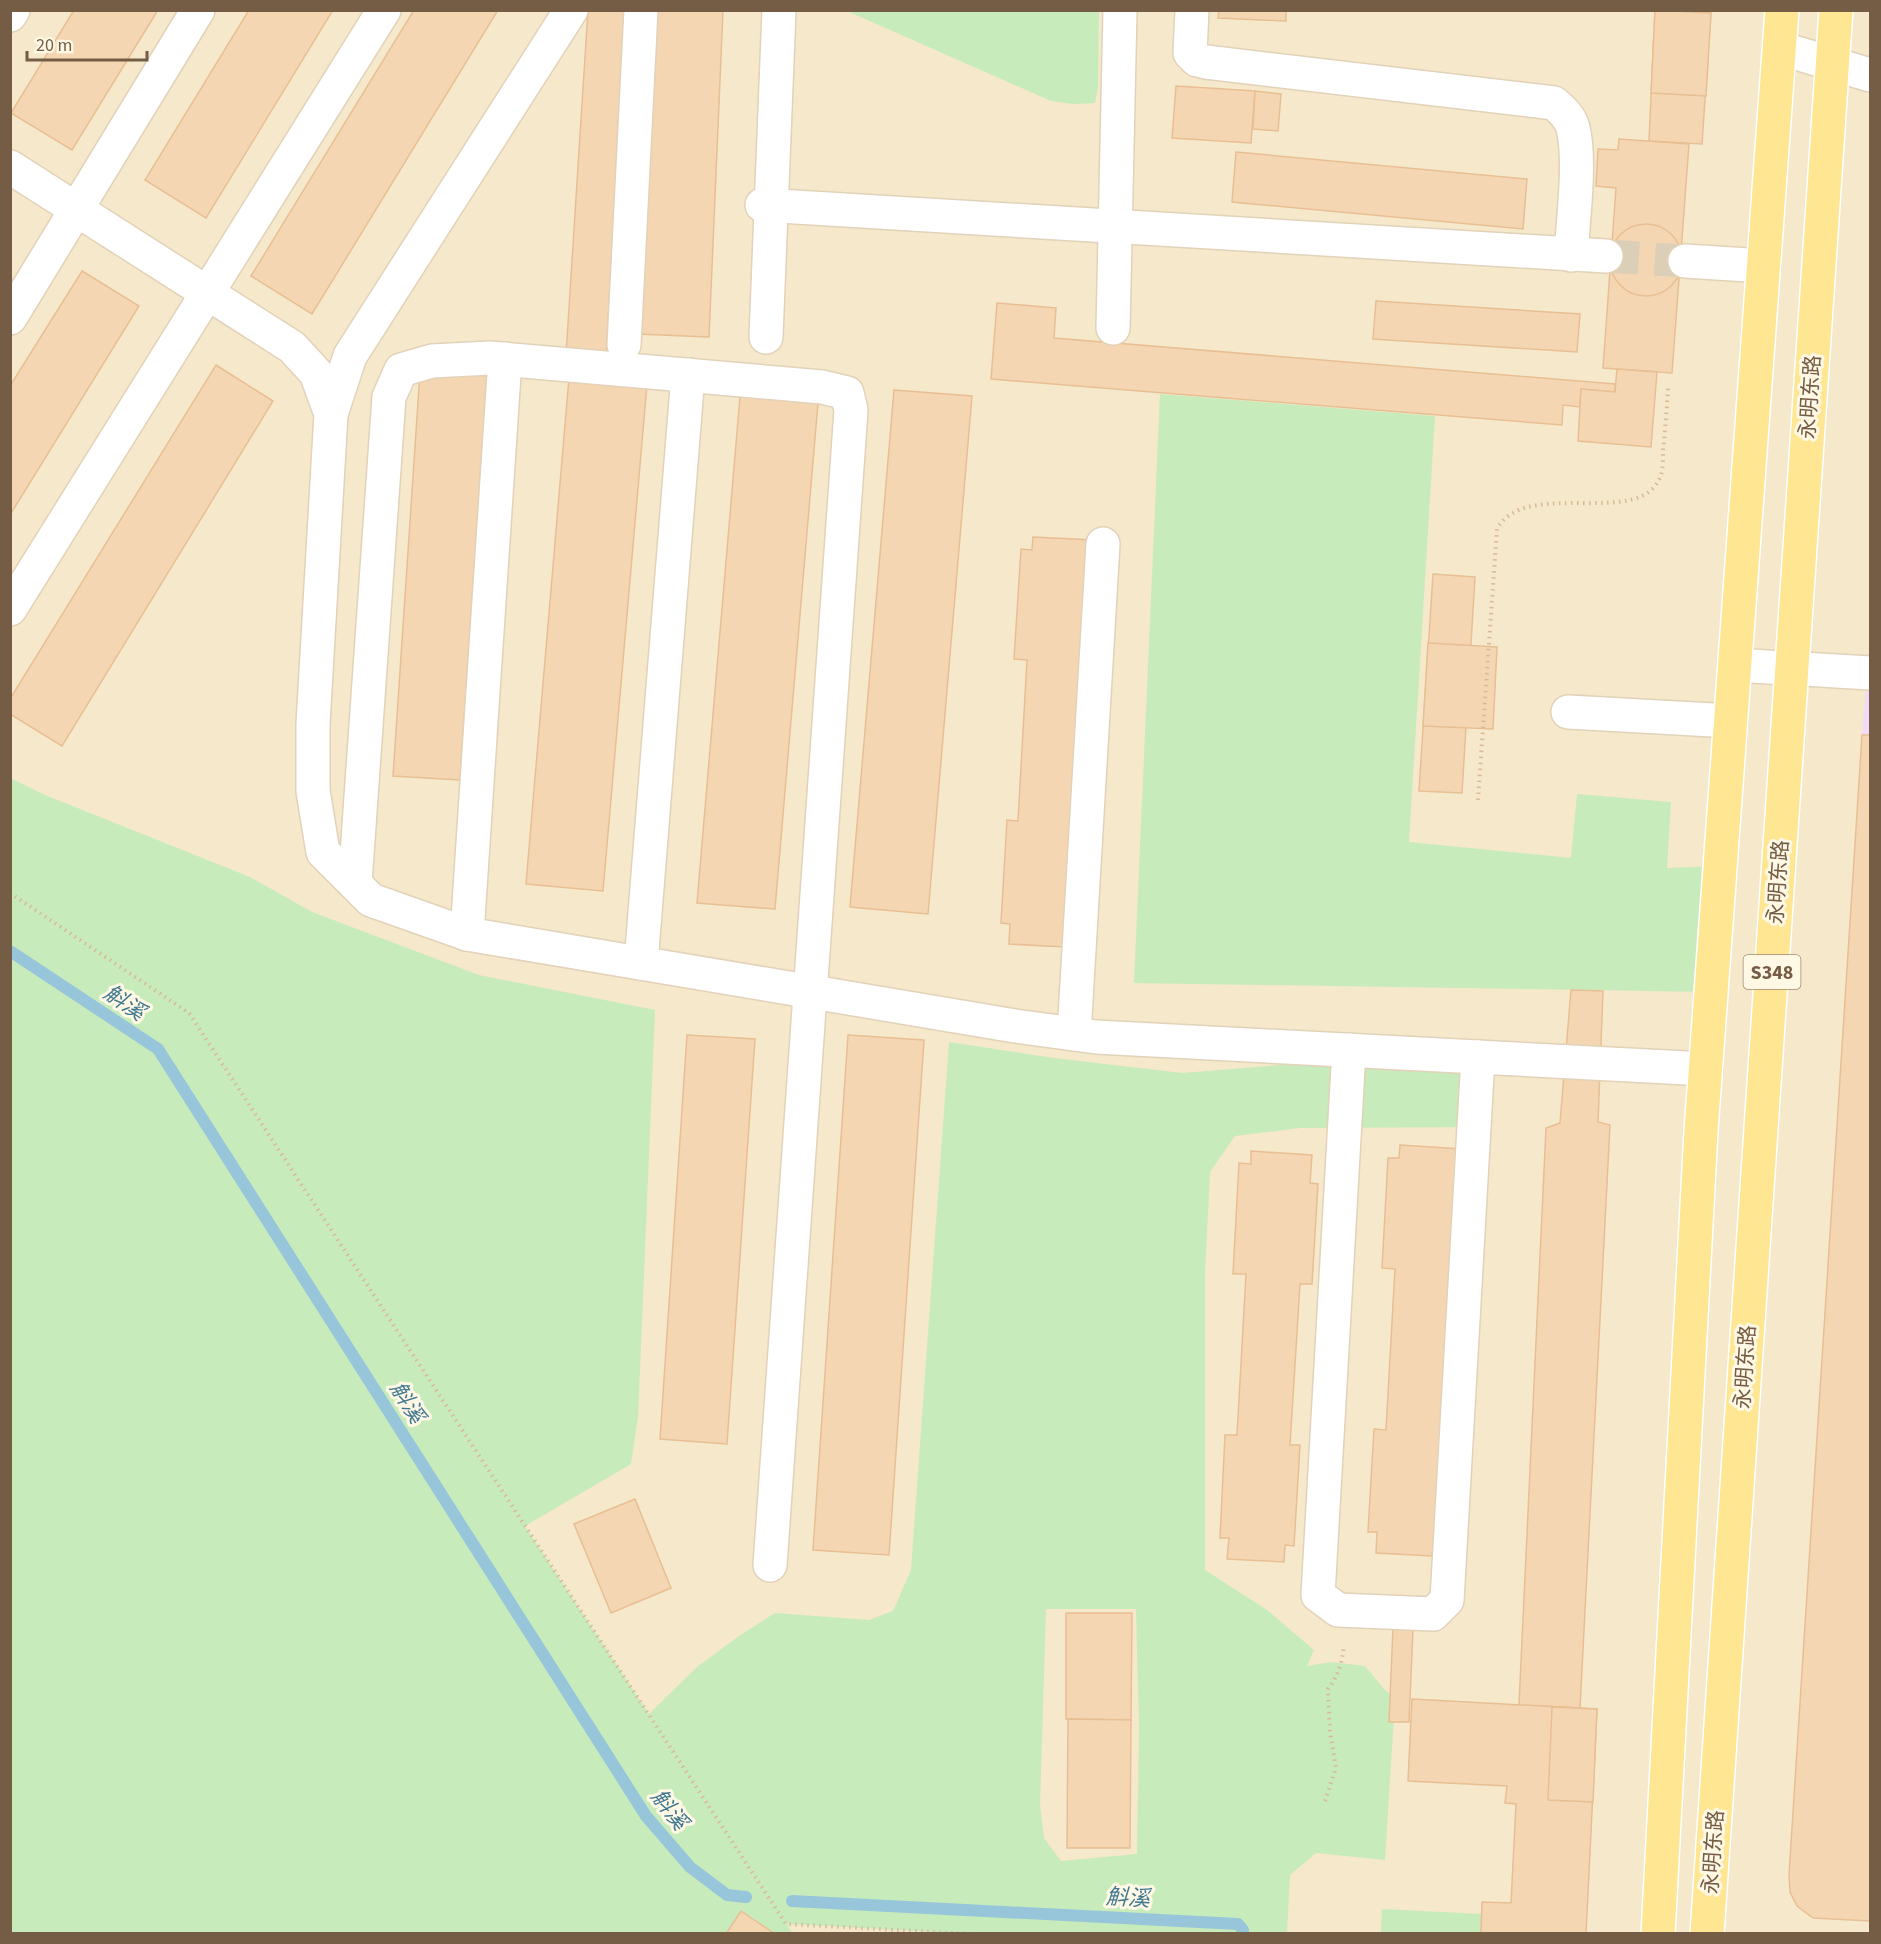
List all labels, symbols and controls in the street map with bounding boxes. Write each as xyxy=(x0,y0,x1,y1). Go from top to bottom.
scale bar xyxy=(27,24,147,62)
text: 20 m xyxy=(36,33,72,58)
street label: 永明东路 xyxy=(1792,354,1828,440)
street label: 永明东路 xyxy=(1760,839,1796,925)
road number: S348 xyxy=(1744,955,1800,989)
water label: 斛溪 xyxy=(97,977,153,1030)
street label: 永明东路 xyxy=(1727,1324,1763,1410)
water label: 斛溪 xyxy=(382,1375,433,1431)
water label: 斛溪 xyxy=(643,1782,697,1838)
street label: 永明东路 xyxy=(1695,1809,1731,1895)
water label: 斛溪 xyxy=(1105,1881,1153,1915)

